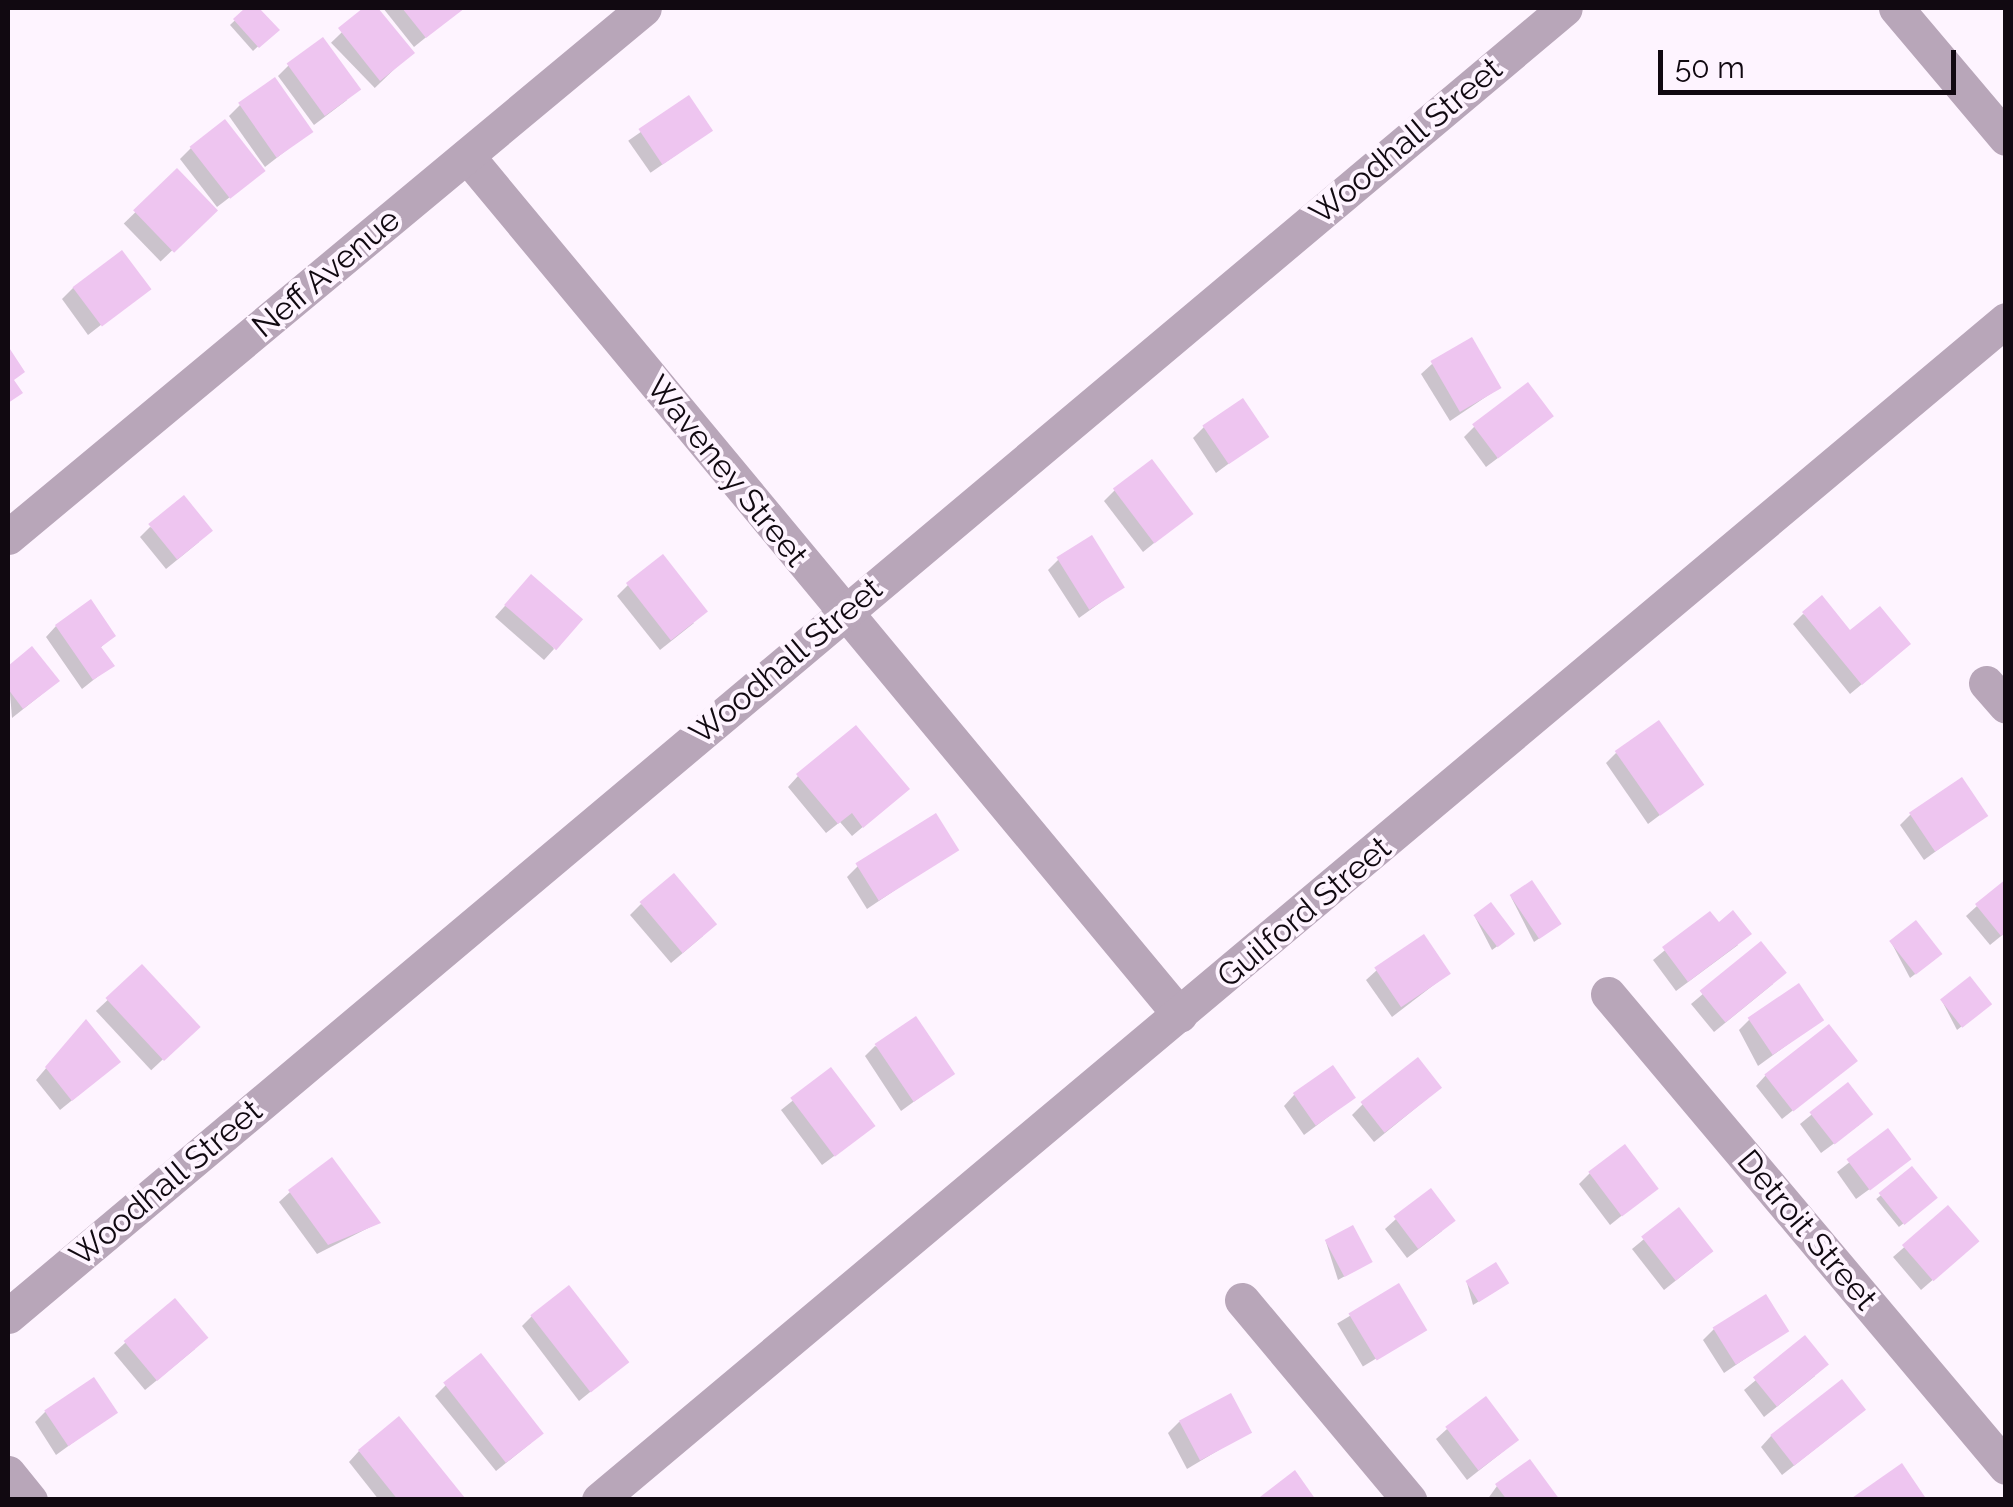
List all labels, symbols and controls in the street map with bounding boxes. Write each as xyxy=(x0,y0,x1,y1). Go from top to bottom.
scale bar xyxy=(1663,30,1960,92)
street label: Woodhall Street xyxy=(1302,49,1510,233)
text: 50 m xyxy=(1675,50,1745,85)
street label: Neff Avenue xyxy=(244,200,408,346)
street label: Waveney Street xyxy=(638,368,816,574)
street label: Woodhall Street xyxy=(682,569,890,753)
street label: Guilford Street xyxy=(1210,828,1398,996)
street label: Woodhall Street xyxy=(62,1091,270,1275)
street label: Detroit Street xyxy=(1729,1142,1885,1318)

